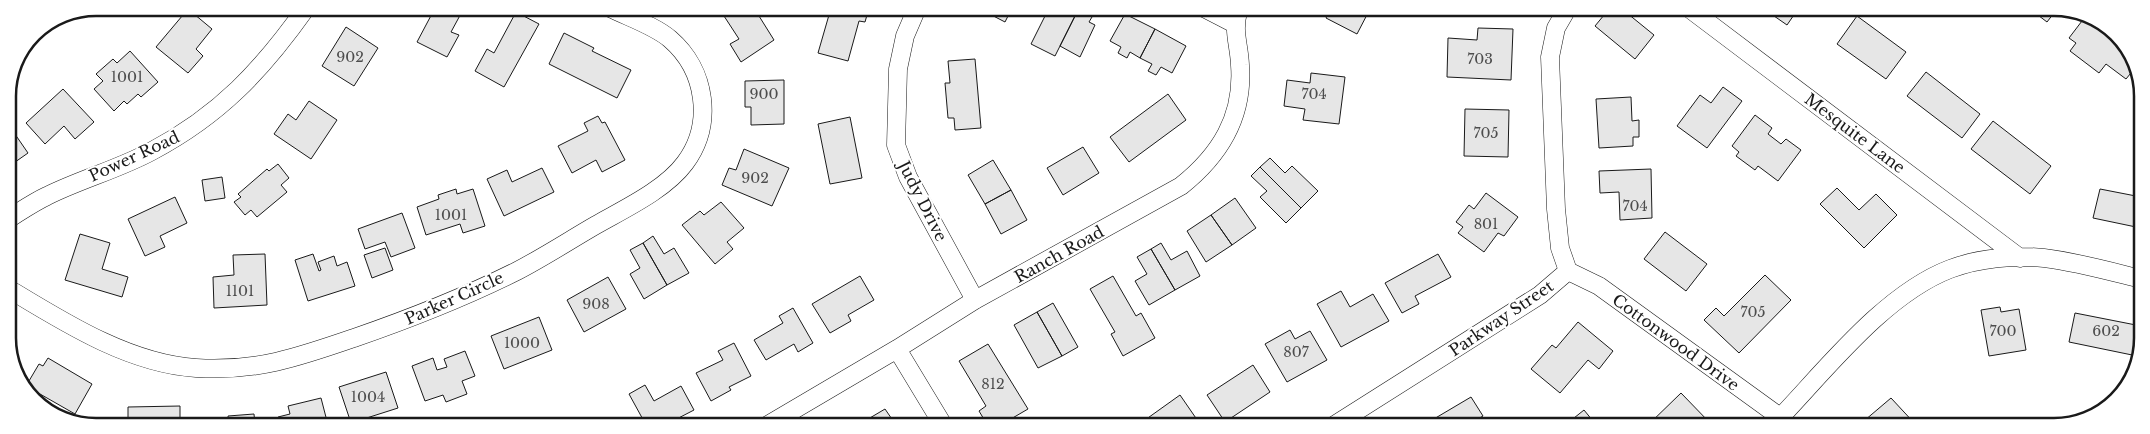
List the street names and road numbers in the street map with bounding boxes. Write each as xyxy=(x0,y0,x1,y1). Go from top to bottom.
street label: Mesquite Lane xyxy=(1801,89,1909,177)
street label: Power Road xyxy=(86,126,183,186)
street label: Judy Drive xyxy=(893,156,952,245)
street label: Ranch Road xyxy=(1011,221,1107,287)
street label: Parker Circle xyxy=(401,267,507,329)
street label: Parkway Street xyxy=(1445,276,1557,360)
street label: Cottonwood Drive xyxy=(1609,289,1743,395)

